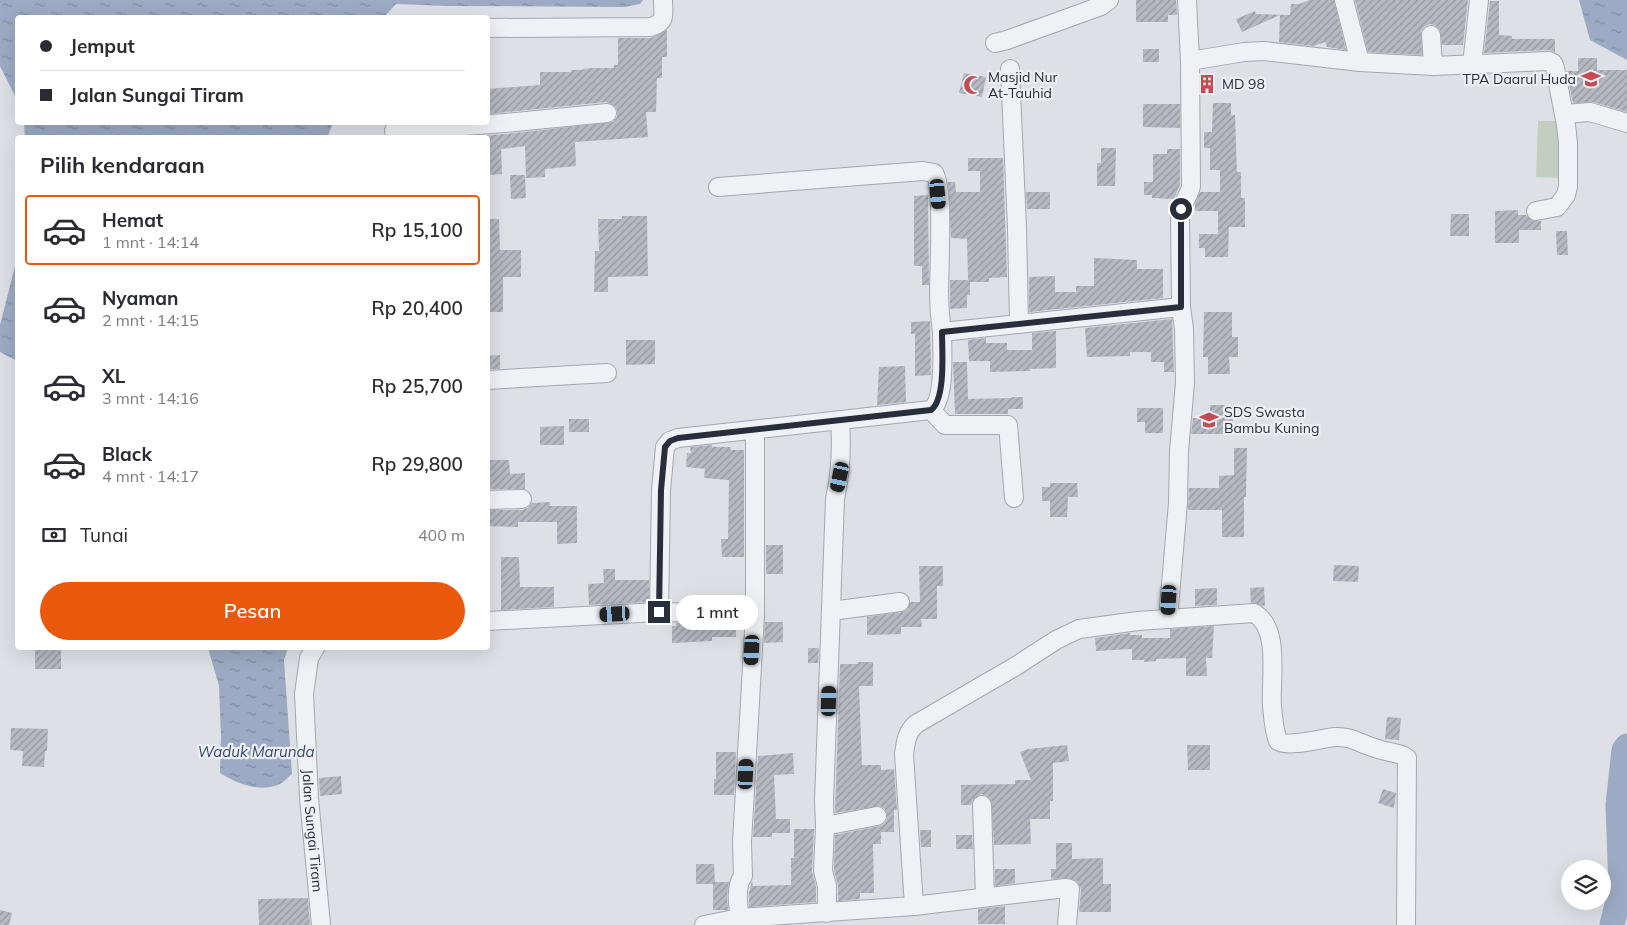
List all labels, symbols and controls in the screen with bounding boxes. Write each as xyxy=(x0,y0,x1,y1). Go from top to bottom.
text: Jemput xyxy=(70,34,135,58)
place label: Masjid Nur At-Tauhid xyxy=(988,68,1059,102)
school or university icon: TPA Daarul Huda xyxy=(1580,68,1602,90)
place label: TPA Daarul Huda xyxy=(1462,70,1576,88)
building icon: MD 98 xyxy=(1196,73,1218,95)
mosque icon: Masjid Nur At-Tauhid xyxy=(962,74,984,96)
place label: MD 98 xyxy=(1222,75,1265,93)
text: Jalan Sungai Tiram xyxy=(70,83,244,107)
text: Pilih kendaraan xyxy=(40,151,205,179)
car xyxy=(929,178,946,210)
route start xyxy=(1170,198,1192,220)
icon: car xyxy=(42,208,87,253)
text: Hemat xyxy=(102,208,163,232)
text: Rp 15,100 xyxy=(372,218,463,242)
text: 1 mnt · 14:14 xyxy=(102,232,199,252)
icon: car xyxy=(42,286,87,331)
text: Nyaman xyxy=(102,286,179,310)
text: Rp 20,400 xyxy=(372,296,463,320)
text: 2 mnt · 14:15 xyxy=(102,310,199,330)
icon: car xyxy=(42,364,87,409)
text: XL xyxy=(102,364,125,388)
text: Rp 25,700 xyxy=(372,374,463,398)
text: 3 mnt · 14:16 xyxy=(102,388,199,408)
place label: SDS Swasta Bambu Kuning xyxy=(1224,403,1319,437)
school or university icon: SDS Swasta Bambu Kuning xyxy=(1198,409,1220,431)
icon: car xyxy=(42,442,87,487)
text: Black xyxy=(102,442,152,466)
text: Rp 29,800 xyxy=(372,452,463,476)
car xyxy=(829,461,850,493)
text: 4 mnt · 14:17 xyxy=(102,466,199,486)
icon: cash xyxy=(40,521,68,549)
text: Tunai xyxy=(80,523,128,547)
text: 400 m xyxy=(418,525,465,545)
button: Pesan xyxy=(40,582,465,640)
car xyxy=(1160,585,1177,615)
callout: 1 mnt xyxy=(676,594,759,630)
route end xyxy=(648,601,670,623)
text: 1 mnt xyxy=(695,602,739,622)
car xyxy=(599,606,630,622)
car xyxy=(743,635,760,665)
car xyxy=(820,686,837,716)
water label: Waduk Marunda xyxy=(198,742,314,761)
car xyxy=(737,759,754,789)
street label: Jalan Sungai Tiram xyxy=(299,769,327,893)
map controls xyxy=(1561,860,1611,910)
button: layers xyxy=(1561,860,1611,910)

